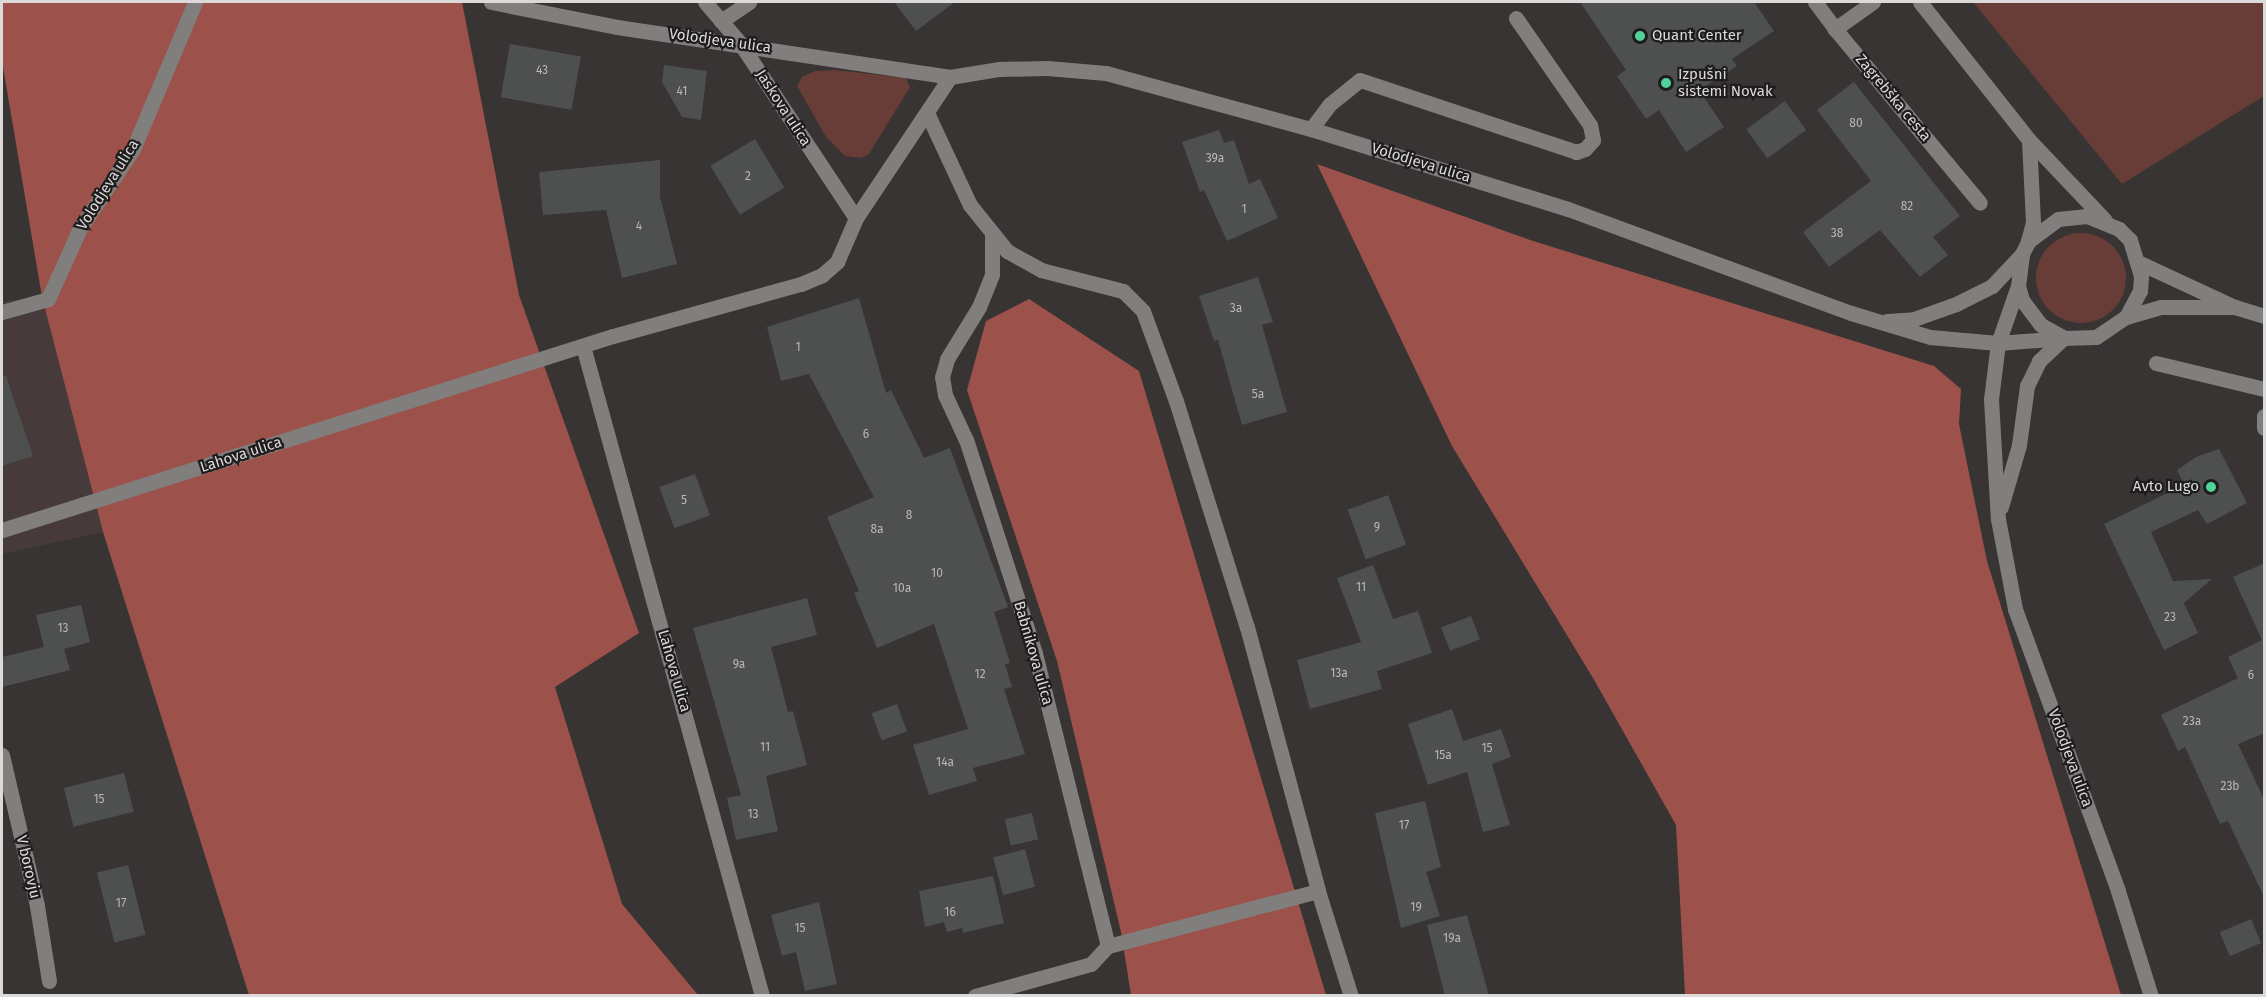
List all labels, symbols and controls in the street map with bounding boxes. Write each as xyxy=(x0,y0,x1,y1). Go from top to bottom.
street label: Volodjeva ulica xyxy=(668,25,772,57)
place label: Quant Center xyxy=(1652,27,1742,45)
marker: Quant Center xyxy=(1633,29,1647,43)
street label: Zagrebška cesta xyxy=(1851,51,1935,145)
house number: 43 xyxy=(536,64,548,78)
place label: Izpušni sistemi Novak xyxy=(1678,65,1773,100)
street label: Jaskova ulica xyxy=(752,66,814,150)
marker: Izpušni sistemi Novak xyxy=(1659,76,1673,90)
house number: 41 xyxy=(677,85,687,99)
house number: 80 xyxy=(1849,117,1863,131)
street label: Volodjeva ulica xyxy=(73,137,143,233)
street label: Volodjeva ulica xyxy=(1369,139,1473,187)
house number: 39a xyxy=(1206,152,1224,166)
house number: 2 xyxy=(745,170,751,184)
house number: 82 xyxy=(1901,200,1913,214)
house number: 1 xyxy=(1241,203,1247,217)
house number: 4 xyxy=(636,220,642,234)
house number: 38 xyxy=(1831,227,1843,241)
house number: 3a xyxy=(1230,302,1242,316)
house number: 1 xyxy=(795,341,801,355)
house number: 5a xyxy=(1252,388,1264,402)
house number: 6 xyxy=(863,428,869,442)
street label: Lahova ulica xyxy=(198,433,284,477)
place label: Avto Lugo xyxy=(2133,478,2199,496)
marker: Avto Lugo xyxy=(2204,480,2218,494)
house number: 5 xyxy=(681,494,687,508)
house number: 8 xyxy=(906,509,912,523)
house number: 9 xyxy=(1374,521,1380,535)
house number: 8a xyxy=(870,523,884,537)
house number: 10 xyxy=(931,567,943,581)
house number: 11 xyxy=(1356,581,1366,595)
house number: 10a xyxy=(893,582,911,596)
street label: Babnikova ulica xyxy=(1010,599,1056,707)
house number: 23 xyxy=(2164,611,2176,625)
house number: 13 xyxy=(57,622,69,636)
street label: Lahova ulica xyxy=(654,628,694,714)
house number: 9a xyxy=(733,658,745,672)
house number: 13a xyxy=(1330,667,1348,681)
house number: 12 xyxy=(974,668,986,682)
house number: 6 xyxy=(2248,669,2254,683)
street label: Volodjeva ulica xyxy=(2044,707,2096,809)
house number: 23a xyxy=(2183,715,2201,729)
house number: 11 xyxy=(760,741,770,755)
house number: 15 xyxy=(1481,742,1493,756)
house number: 15a xyxy=(1434,749,1452,763)
house number: 14a xyxy=(936,756,954,770)
house number: 23b xyxy=(2221,780,2239,794)
house number: 15 xyxy=(93,793,105,807)
house number: 13 xyxy=(747,808,759,822)
house number: 17 xyxy=(1399,819,1409,833)
street label: V borovju xyxy=(12,834,44,900)
house number: 17 xyxy=(116,897,126,911)
house number: 19 xyxy=(1410,901,1422,915)
house number: 16 xyxy=(944,906,956,920)
house number: 15 xyxy=(794,922,806,936)
house number: 19a xyxy=(1443,932,1461,946)

